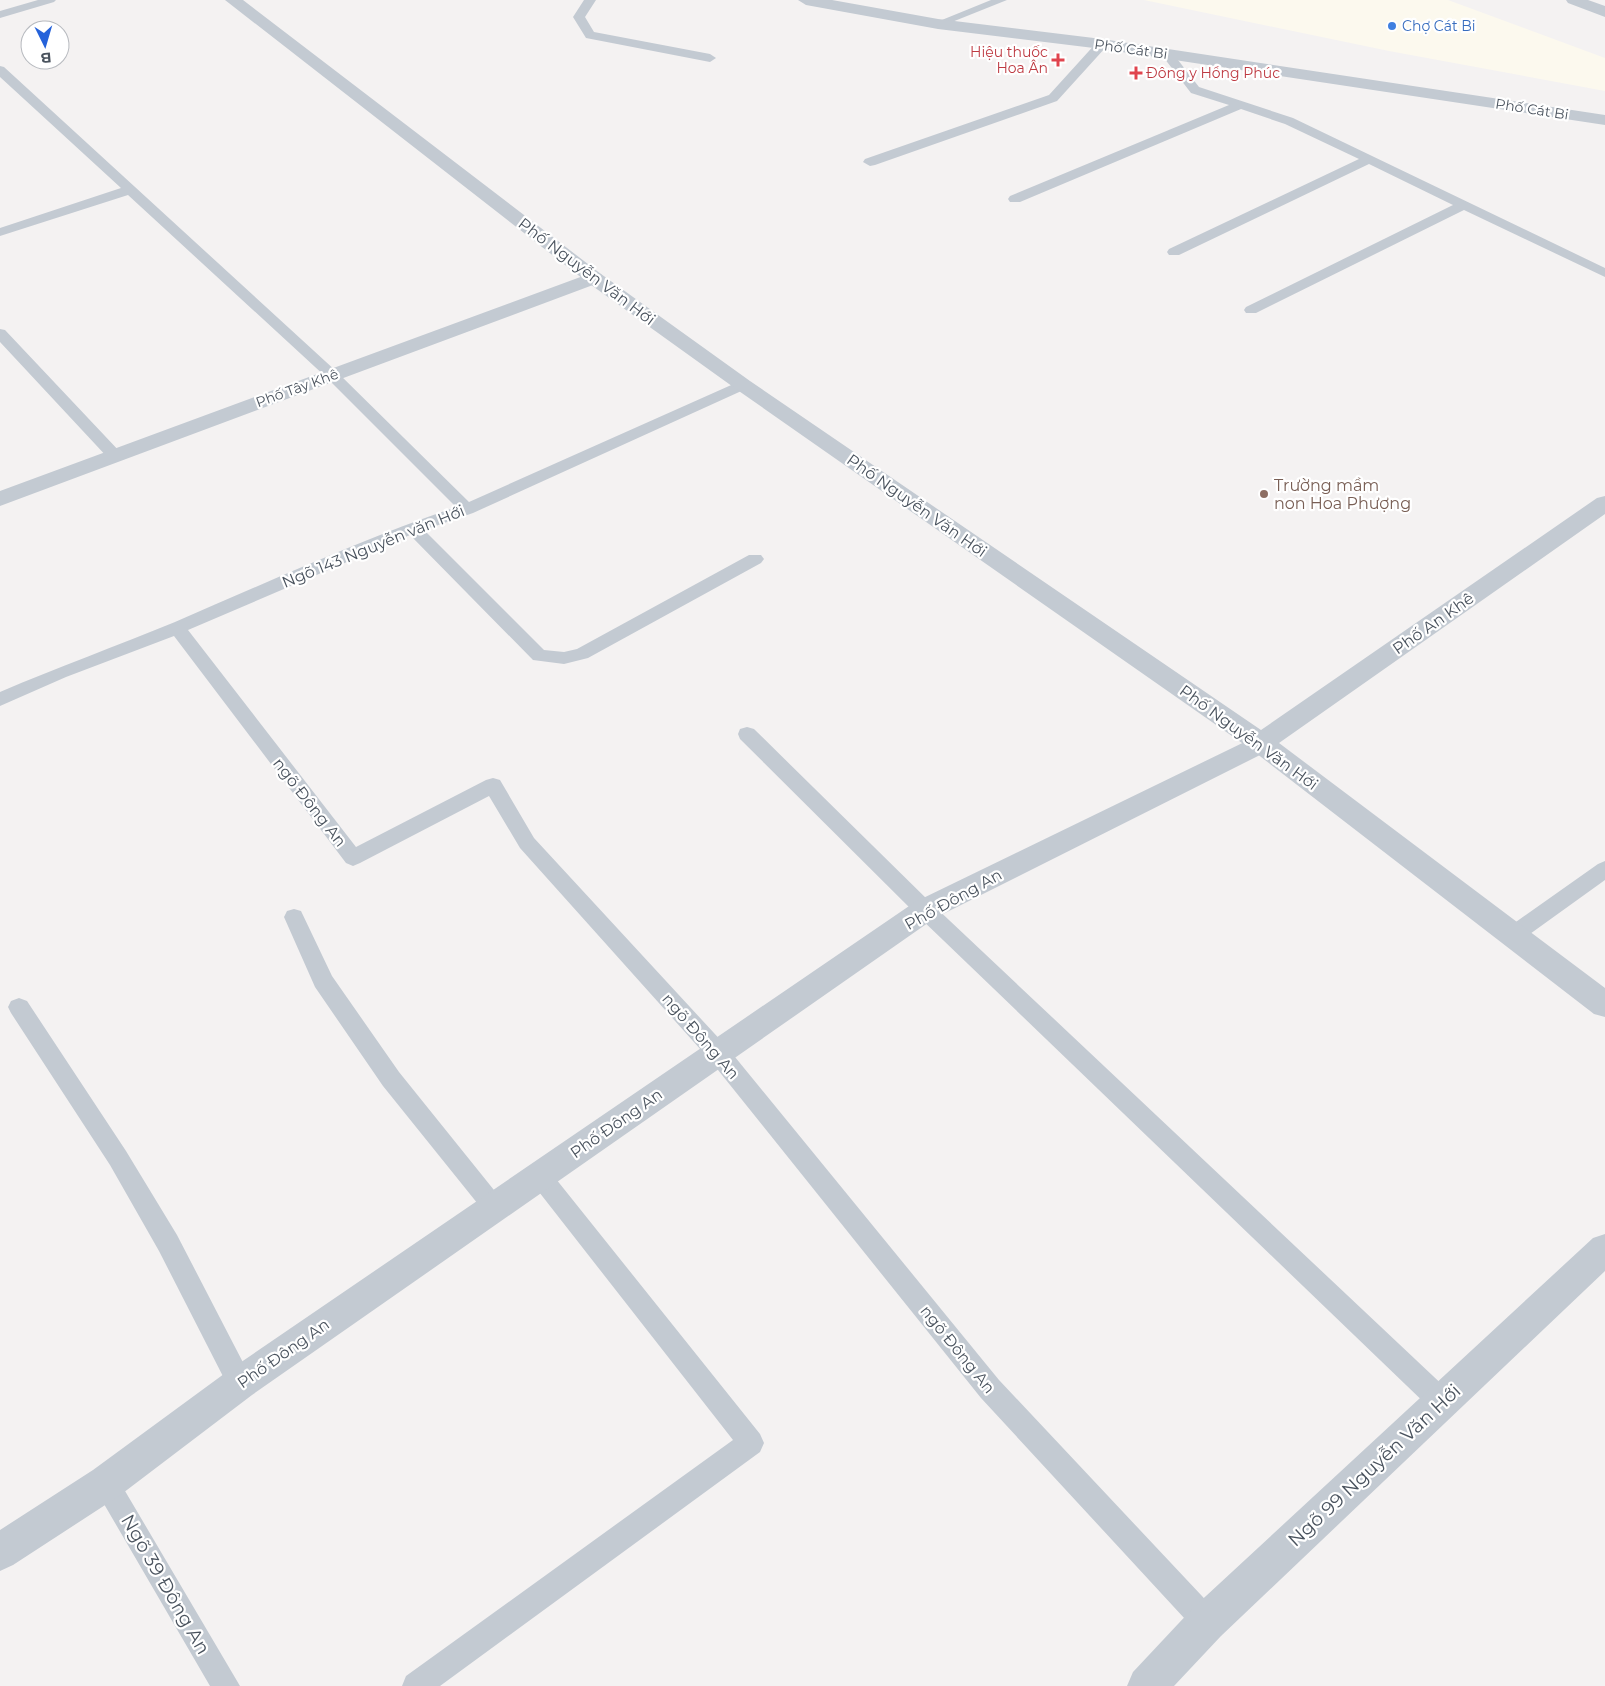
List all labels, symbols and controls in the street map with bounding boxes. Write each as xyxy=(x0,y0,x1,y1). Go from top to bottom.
place label: Chợ Cát Bi xyxy=(1402,17,1476,35)
north arrow xyxy=(20,20,70,70)
marker: Chợ Cát Bi xyxy=(1386,20,1398,32)
street label: Phố Cát Bi xyxy=(1093,35,1169,63)
place label: Hiệu thuốc Hoa Ân xyxy=(970,43,1048,77)
text: B xyxy=(40,49,52,67)
marker: Hiệu thuốc Hoa Ân xyxy=(1052,54,1064,66)
place label: Đông y Hồng Phúc xyxy=(1146,64,1280,82)
marker: Đông y Hồng Phúc xyxy=(1130,67,1142,79)
street label: Phố Cát Bi xyxy=(1494,94,1570,124)
street label: Phố Nguyễn Văn Hới xyxy=(515,214,659,329)
street label: Phố Tây Khê xyxy=(253,365,341,411)
street label: Phố Nguyễn Văn Hới xyxy=(843,450,990,561)
place label: Trường mầm non Hoa Phượng xyxy=(1274,476,1411,513)
marker: Trường mầm non Hoa Phượng xyxy=(1258,488,1270,500)
street label: Ngõ 143 Nguyễn văn Hới xyxy=(279,501,467,592)
street label: Phố An Khê xyxy=(1389,588,1478,658)
street label: Phố Nguyễn Văn Hới xyxy=(1176,681,1322,794)
street label: ngõ Đông An xyxy=(269,754,350,851)
street label: Phố Đông An xyxy=(901,865,1005,934)
street label: ngõ Đông An xyxy=(658,989,743,1083)
street label: Phố Đông An xyxy=(567,1085,666,1162)
street label: ngõ Đông An xyxy=(916,1302,999,1397)
street label: Phố Đông An xyxy=(234,1315,333,1392)
street label: Ngõ 99 Nguyễn Văn Hới xyxy=(1283,1379,1465,1551)
street label: Ngõ 39 Đông An xyxy=(116,1510,215,1658)

